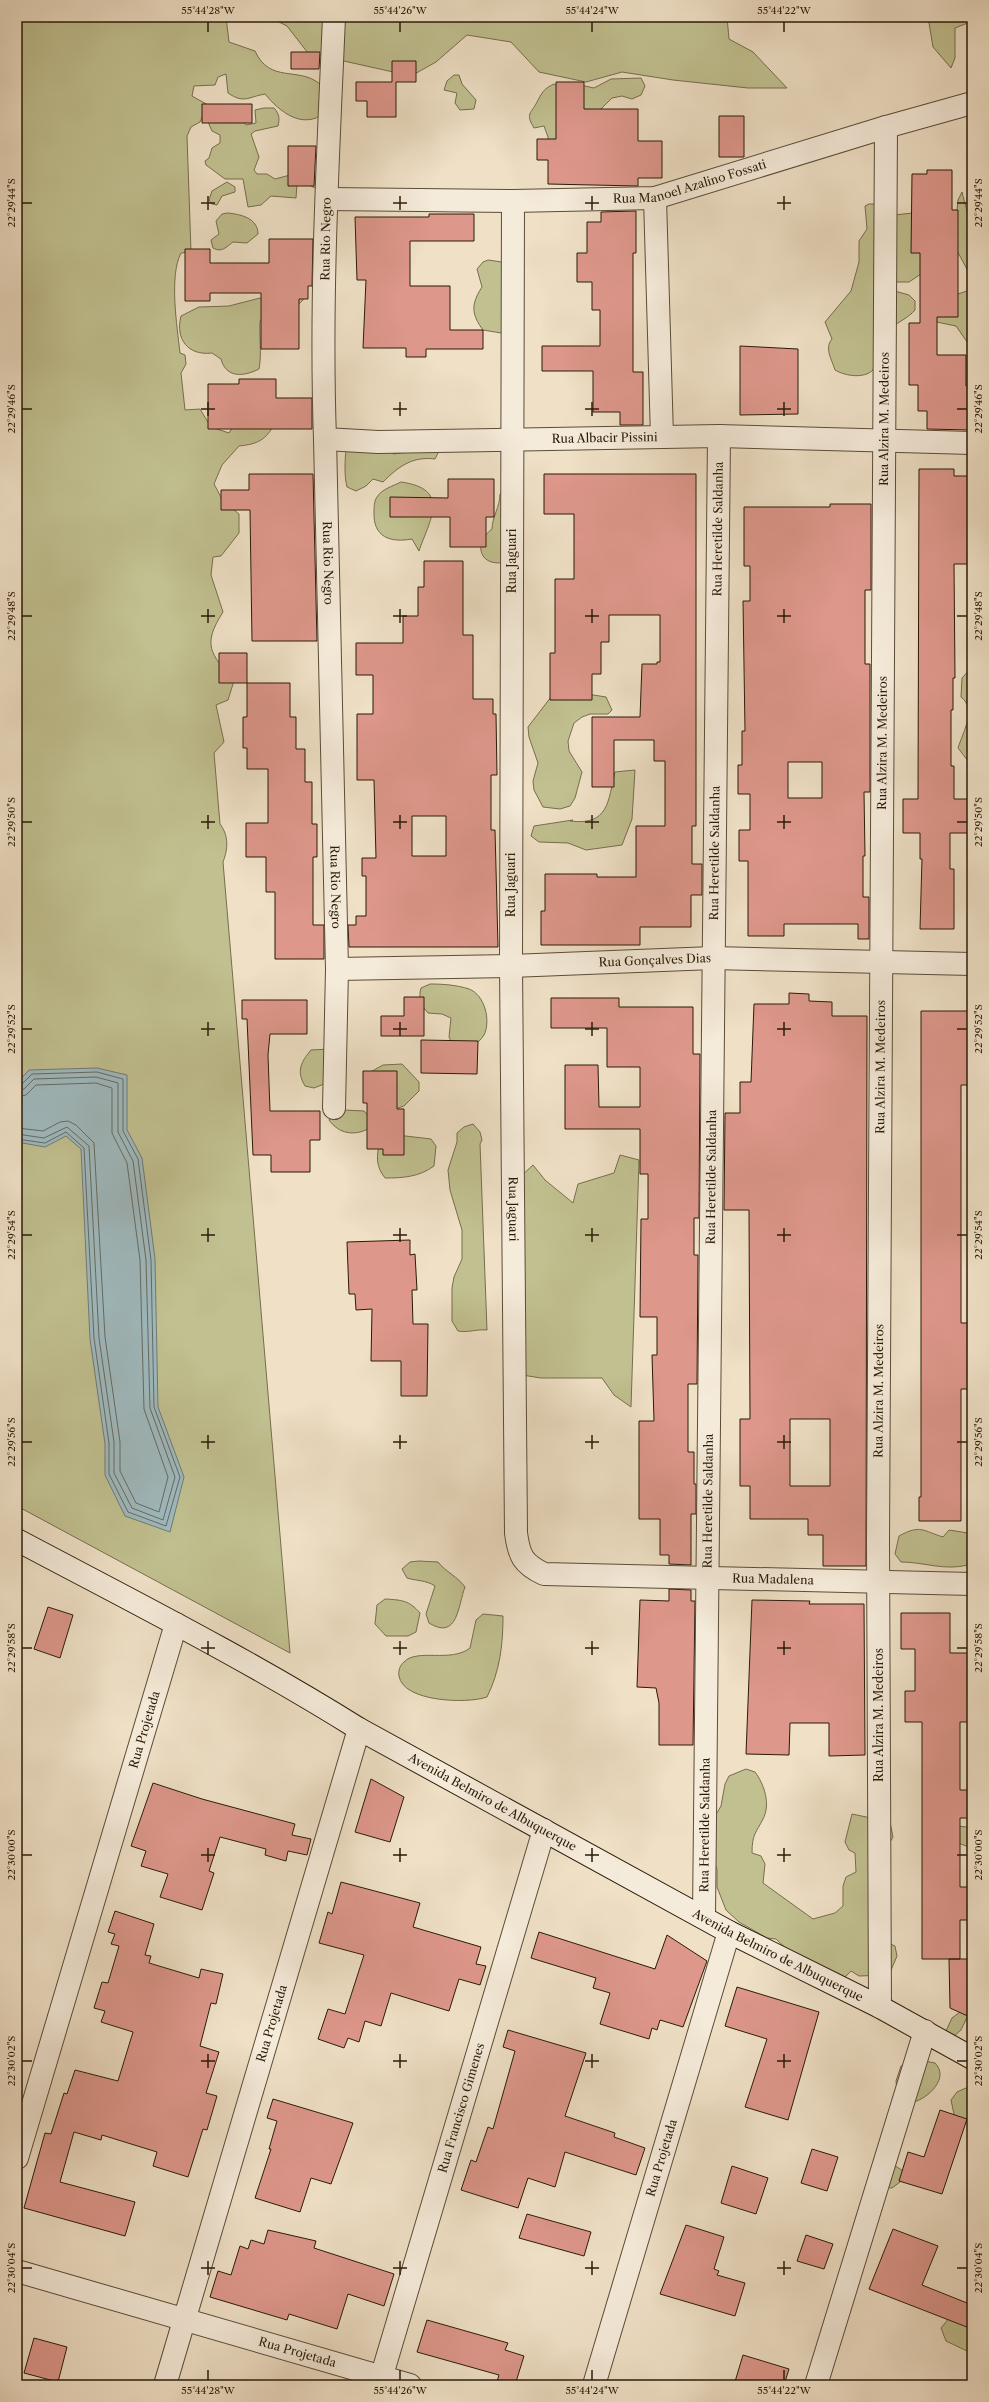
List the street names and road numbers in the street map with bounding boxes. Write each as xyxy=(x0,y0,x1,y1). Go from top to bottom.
street label: Rua Manoel Azalino Fossati xyxy=(613,156,768,206)
street label: Rua Rio Negro xyxy=(317,197,334,281)
street label: Rua Alzira M. Medeiros xyxy=(876,352,892,486)
street label: Rua Albacir Pissini xyxy=(552,429,658,446)
street label: Rua Heretilde Saldanha xyxy=(709,461,726,597)
street label: Rua Rio Negro xyxy=(320,521,337,605)
street label: Rua Jaguari xyxy=(504,528,519,593)
street label: Rua Alzira M. Medeiros xyxy=(874,676,890,810)
street label: Rua Heretilde Saldanha xyxy=(706,785,722,921)
street label: Rua Rio Negro xyxy=(327,845,344,929)
street label: Rua Jaguari xyxy=(503,852,518,917)
street label: Rua Gonçalves Dias xyxy=(598,950,711,970)
street label: Rua Alzira M. Medeiros xyxy=(872,1000,888,1134)
street label: Rua Heretilde Saldanha xyxy=(703,1109,719,1245)
street label: Rua Jaguari xyxy=(506,1177,521,1242)
street label: Rua Alzira M. Medeiros xyxy=(870,1324,886,1458)
street label: Rua Heretilde Saldanha xyxy=(700,1433,716,1568)
street label: Rua Madalena xyxy=(732,1570,815,1587)
street label: Rua Alzira M. Medeiros xyxy=(871,1648,886,1782)
street label: Rua Projetada xyxy=(125,1688,163,1770)
street label: Avenida Belmiro de Albuquerque xyxy=(405,1749,580,1854)
street label: Rua Heretilde Saldanha xyxy=(696,1757,713,1892)
street label: Avenida Belmiro de Albuquerque xyxy=(689,1905,866,2005)
street label: Rua Projetada xyxy=(253,1982,290,2064)
street label: Rua Francisco Gimenes xyxy=(434,2041,487,2175)
street label: Rua Projetada xyxy=(643,2117,680,2198)
street label: Rua Projetada xyxy=(257,2333,339,2370)

